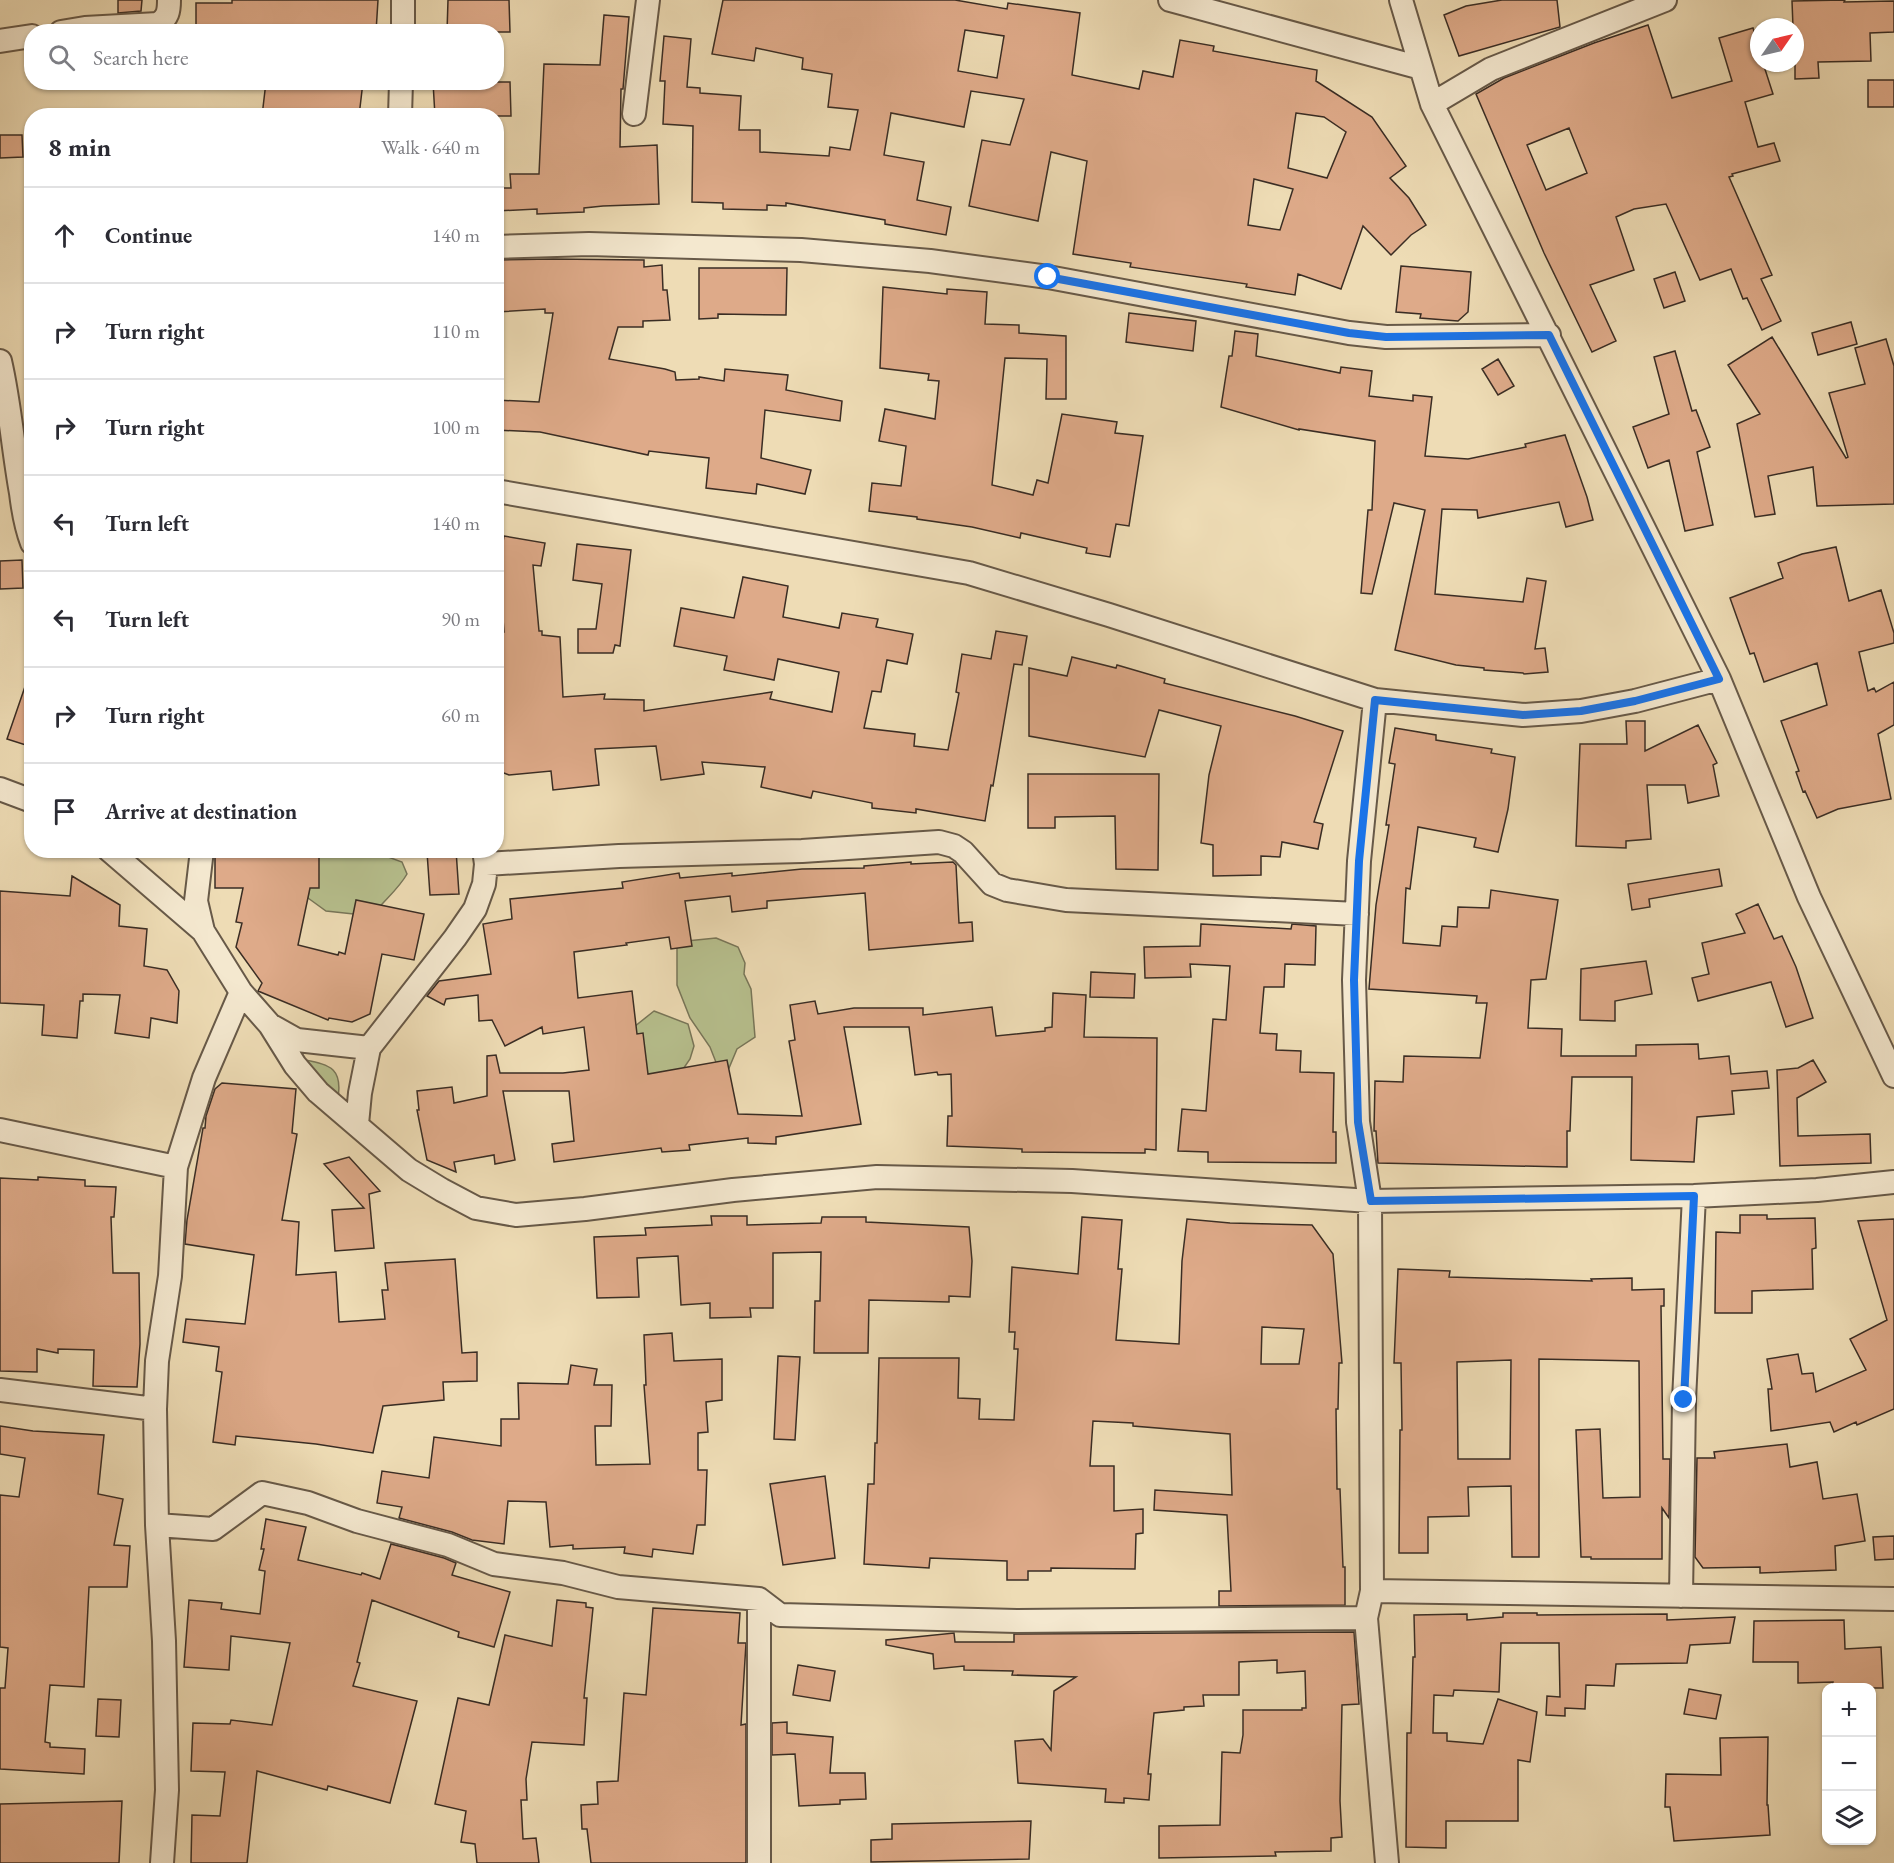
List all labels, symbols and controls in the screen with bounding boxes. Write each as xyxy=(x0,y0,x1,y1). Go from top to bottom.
north arrow xyxy=(1750,18,1804,72)
search box xyxy=(24,24,504,90)
icon: search xyxy=(45,41,78,74)
text: Search here xyxy=(93,43,188,72)
text: 8 min xyxy=(48,130,111,164)
text: Walk · 640 m xyxy=(381,134,480,160)
icon: ahead xyxy=(48,219,81,252)
text: Continue xyxy=(105,221,192,250)
text: 140 m xyxy=(432,222,480,248)
route start xyxy=(1034,263,1060,289)
icon: right xyxy=(48,315,81,348)
text: Turn right xyxy=(105,317,204,346)
text: 110 m xyxy=(432,318,480,344)
icon: right xyxy=(48,411,81,444)
text: Turn right xyxy=(105,413,204,442)
text: 100 m xyxy=(432,414,480,440)
icon: left xyxy=(48,507,81,540)
text: Turn left xyxy=(105,509,189,538)
text: 140 m xyxy=(432,510,480,536)
icon: left xyxy=(48,603,81,636)
text: Turn left xyxy=(105,605,189,634)
text: 90 m xyxy=(441,606,480,632)
icon: right xyxy=(48,699,81,732)
text: Turn right xyxy=(105,701,204,730)
text: 60 m xyxy=(441,702,480,728)
icon: arrive xyxy=(48,795,81,828)
text: Arrive at destination xyxy=(105,797,297,826)
route end xyxy=(1670,1386,1696,1412)
map controls xyxy=(1822,1683,1876,1845)
button: + xyxy=(1822,1683,1876,1737)
button: − xyxy=(1822,1737,1876,1791)
button: layers xyxy=(1822,1791,1876,1845)

